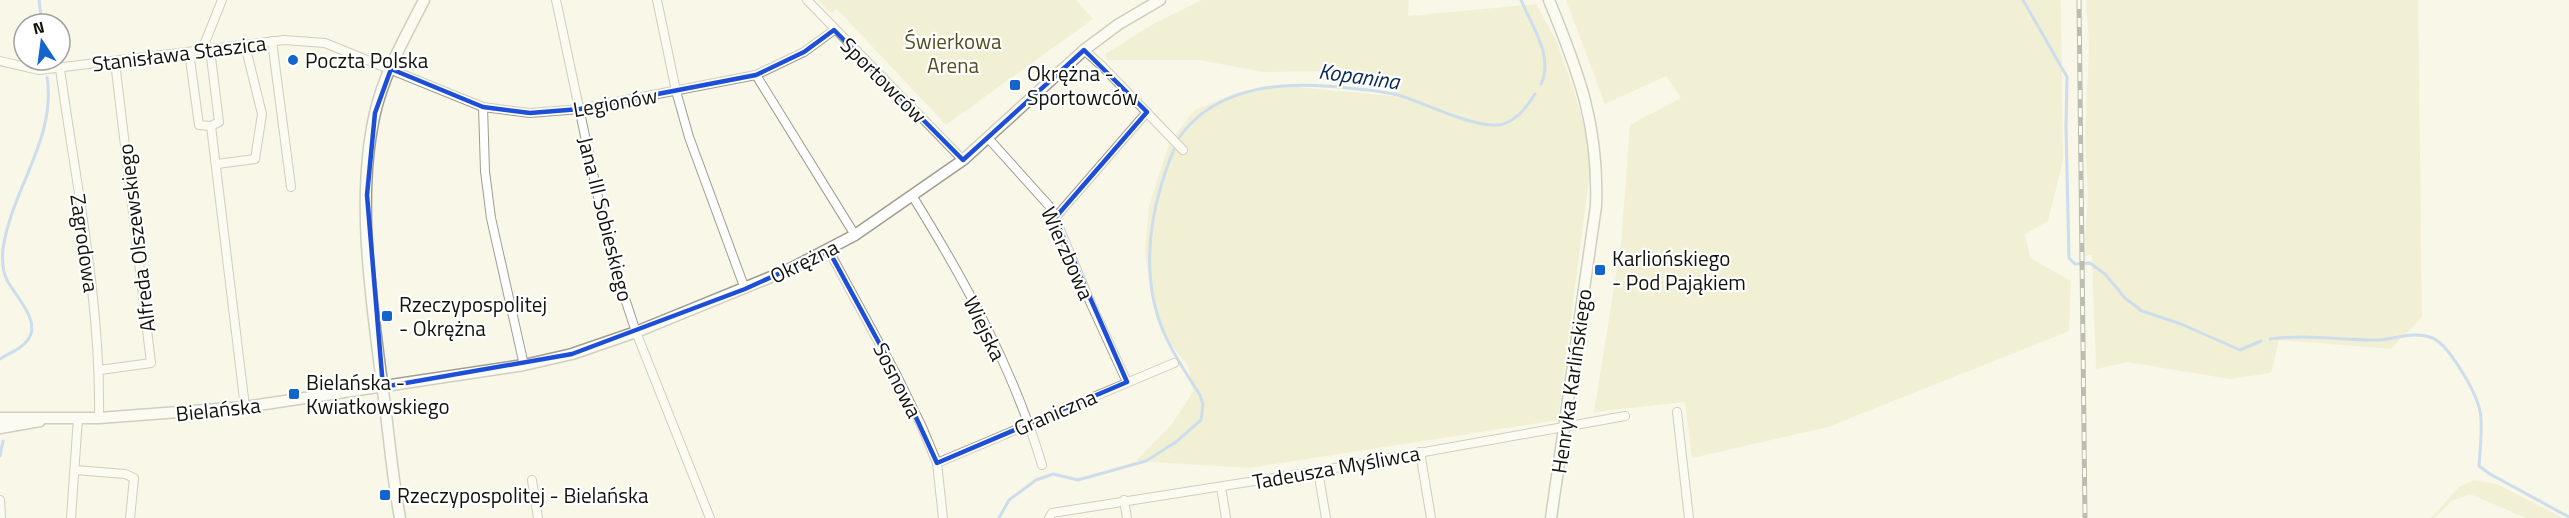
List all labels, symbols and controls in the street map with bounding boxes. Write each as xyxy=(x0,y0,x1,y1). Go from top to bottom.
north arrow xyxy=(12,12,72,72)
text: N xyxy=(31,14,47,40)
park label: Świerkowa Arena xyxy=(905,25,1002,81)
street label: Stanisława Staszica xyxy=(90,26,269,80)
street label: Sportowców xyxy=(833,29,935,131)
place label: Poczta Polska xyxy=(305,44,429,76)
marker: Poczta Polska xyxy=(286,53,300,67)
water label: Kopanina xyxy=(1316,54,1404,99)
place label: Okrężna - Sportowców xyxy=(1027,57,1138,113)
marker: Okrężna - Sportowców xyxy=(1008,78,1022,92)
street label: Legionów xyxy=(570,79,660,125)
street label: Jana III Sobieskiego xyxy=(570,133,642,305)
street label: Alfreda Olszewskiego xyxy=(109,142,163,334)
street label: Zagrodowa xyxy=(62,192,108,295)
street label: Wierzbowa xyxy=(1033,201,1103,305)
street label: Okrężna xyxy=(764,230,844,291)
place label: Karliońskiego - Pod Pająkiem xyxy=(1612,242,1746,298)
marker: Karliońskiego - Pod Pająkiem xyxy=(1593,263,1607,277)
street label: Henryka Karlińskiego xyxy=(1542,287,1600,475)
place label: Rzeczypospolitej - Okrężna xyxy=(399,288,547,344)
street label: Wiejska xyxy=(956,290,1015,366)
marker: Rzeczypospolitej - Okrężna xyxy=(380,309,394,323)
street label: Sosnowa xyxy=(865,337,931,424)
place label: Bielańska - Kwiatkowskiego xyxy=(306,366,450,422)
street label: Graniczna xyxy=(1009,380,1102,444)
marker: Bielańska - Kwiatkowskiego xyxy=(287,387,301,401)
street label: Bielańska xyxy=(174,389,262,429)
street label: Tadeusza Myśliwca xyxy=(1250,436,1423,497)
place label: Rzeczypospolitej - Bielańska xyxy=(397,479,649,511)
marker: Rzeczypospolitej - Bielańska xyxy=(378,488,392,502)

